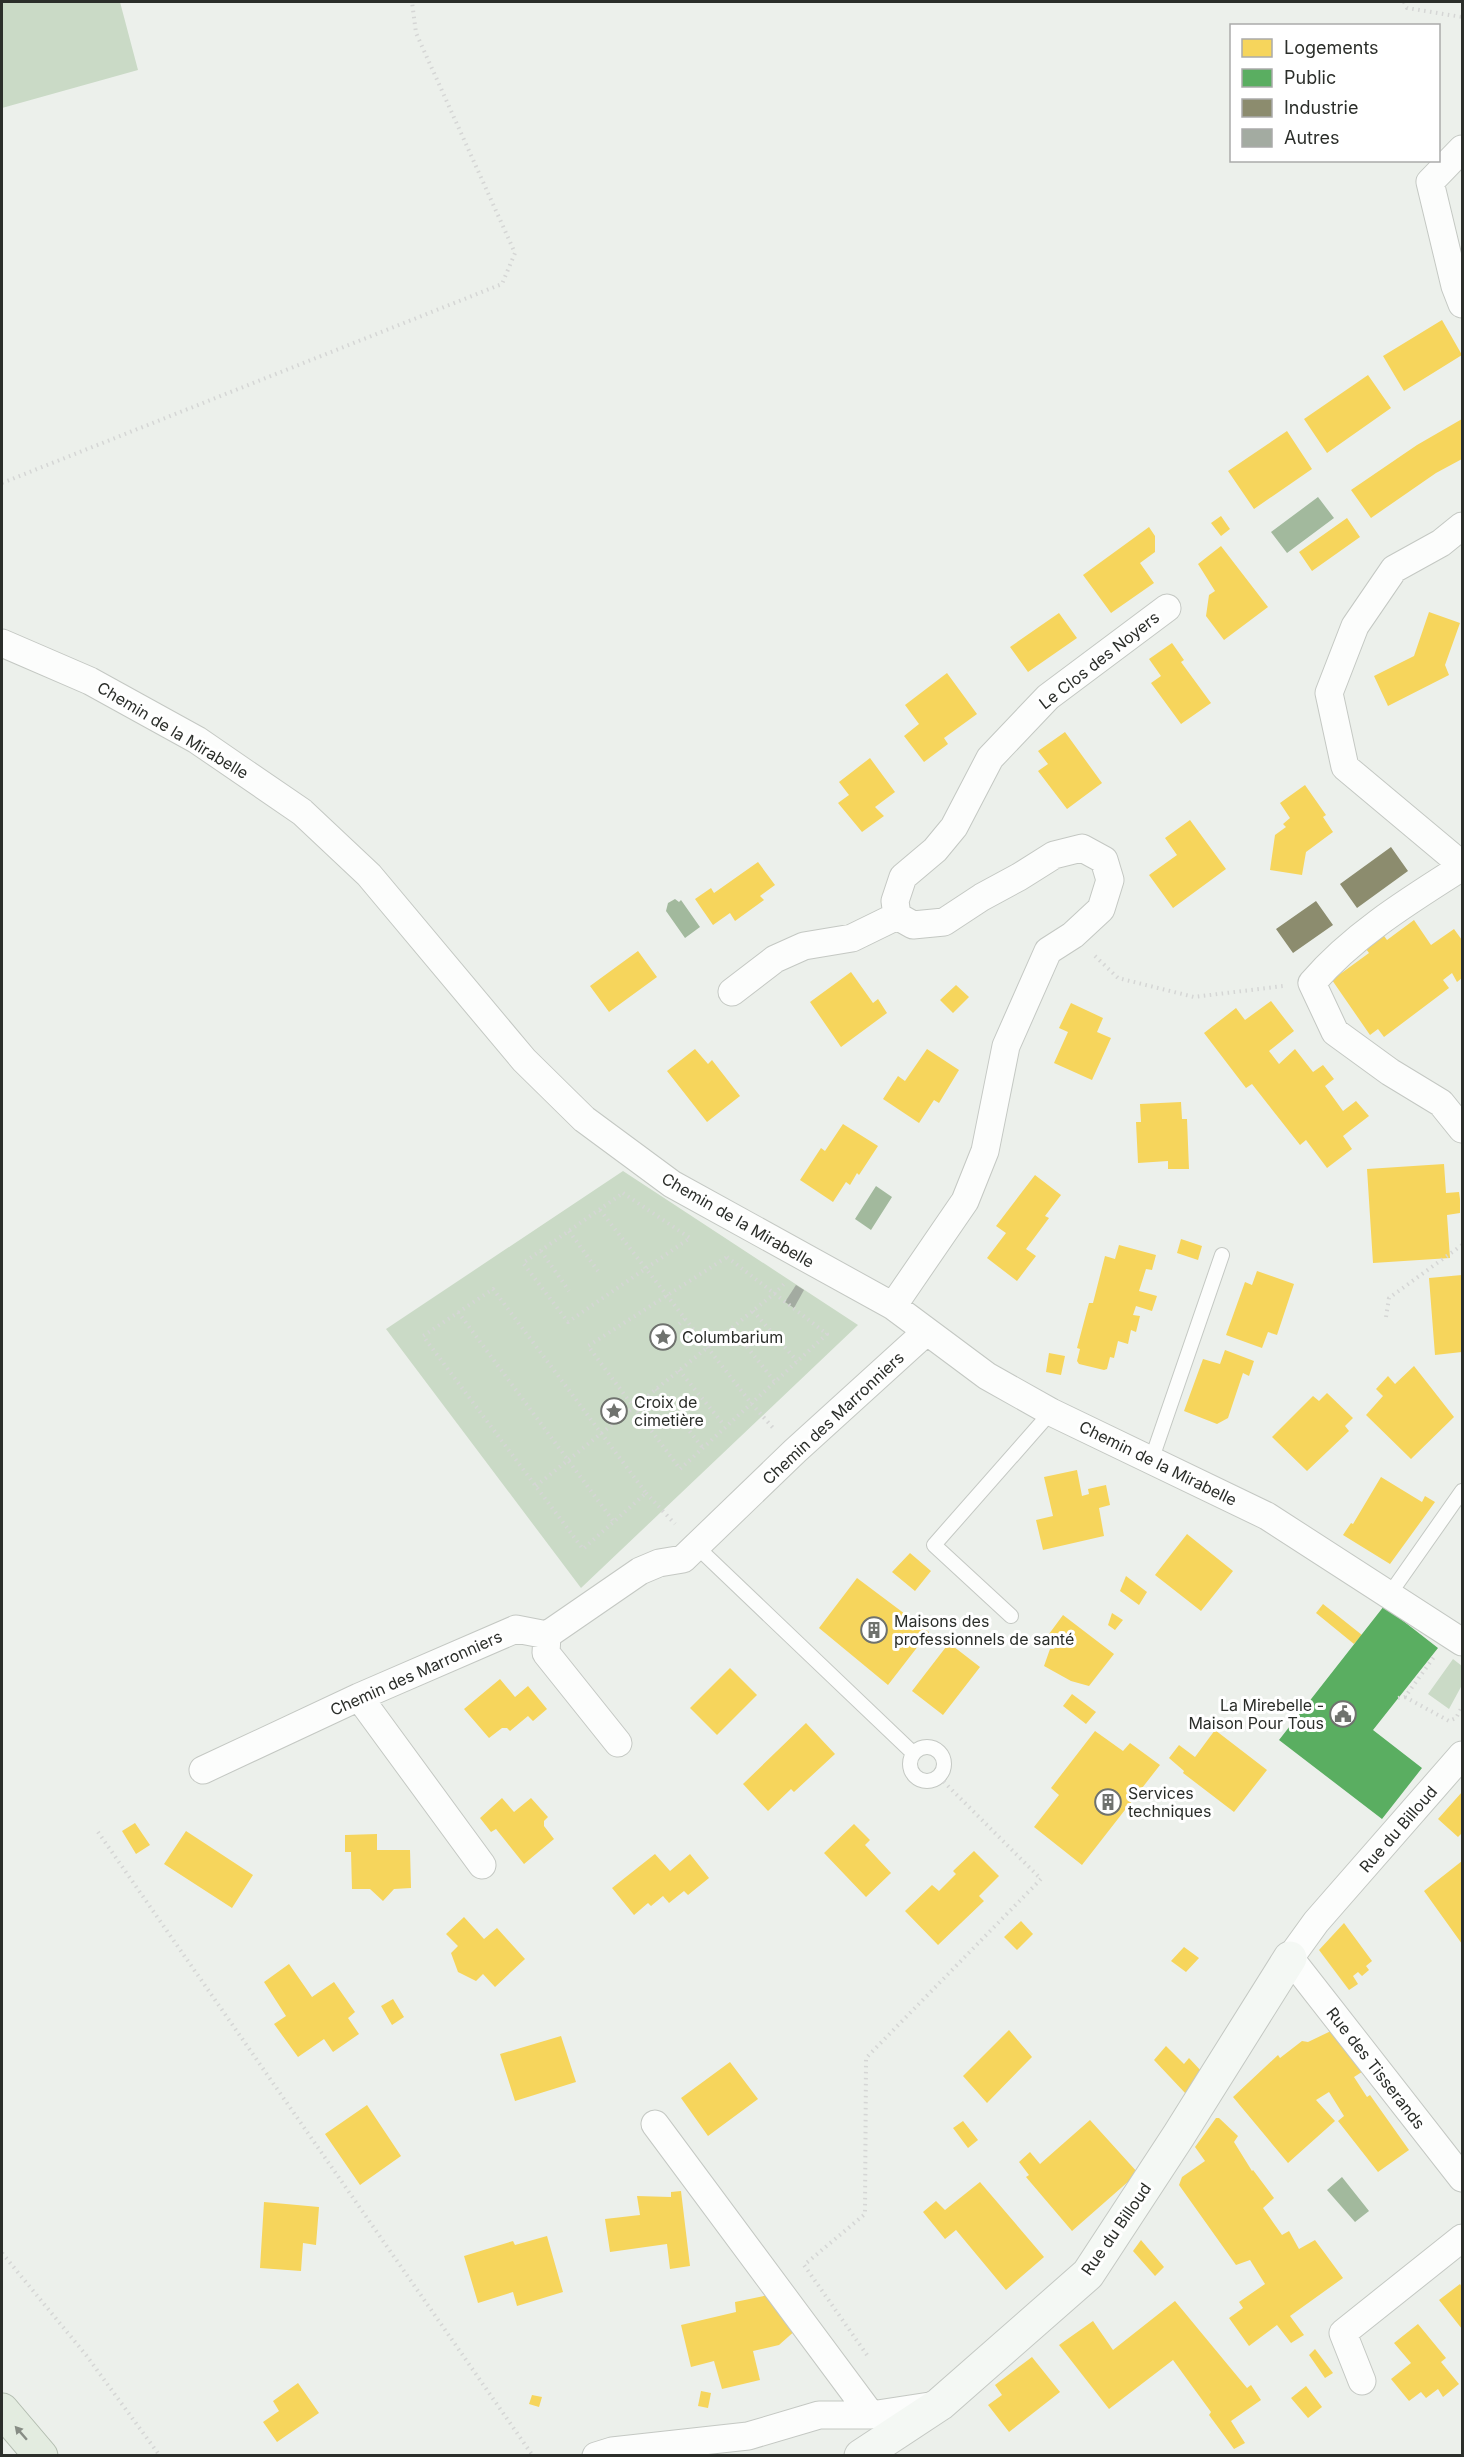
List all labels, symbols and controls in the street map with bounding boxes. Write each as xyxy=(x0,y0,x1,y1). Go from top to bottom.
legend xyxy=(1230,24,1440,162)
text: Logements xyxy=(1284,37,1379,58)
text: Public xyxy=(1284,67,1336,88)
text: Industrie xyxy=(1284,97,1358,118)
text: Autres xyxy=(1284,127,1339,148)
street label: Le Clos des Noyers xyxy=(1035,607,1163,713)
street label: Chemin de la Mirabelle xyxy=(94,677,252,783)
street label: Chemin de la Mirabelle xyxy=(658,1168,818,1272)
place icon: Columbarium xyxy=(648,1322,678,1352)
place label: Columbarium xyxy=(682,1327,783,1347)
street label: Chemin des Marronniers xyxy=(758,1347,908,1489)
place label: Croix de cimetière xyxy=(634,1392,704,1430)
place icon: Croix de cimetière xyxy=(599,1396,629,1426)
street label: Chemin de la Mirabelle xyxy=(1076,1416,1240,1510)
place label: Maisons des professionnels de santé xyxy=(894,1611,1074,1649)
building icon: Maisons des professionnels de santé xyxy=(859,1615,889,1645)
street label: Chemin des Marronniers xyxy=(327,1626,505,1720)
place label: La Mirebelle - Maison Pour Tous xyxy=(1188,1695,1324,1733)
public building icon: La Mirebelle - Maison Pour Tous xyxy=(1328,1699,1358,1729)
street label: Rue du Billoud xyxy=(1355,1782,1441,1876)
place label: Services techniques xyxy=(1128,1783,1211,1821)
building icon: Services techniques xyxy=(1093,1787,1123,1817)
street label: Rue des Tisserands xyxy=(1322,2003,1430,2133)
street label: Rue du Billoud xyxy=(1077,2179,1155,2279)
one-way arrow xyxy=(15,2426,28,2441)

